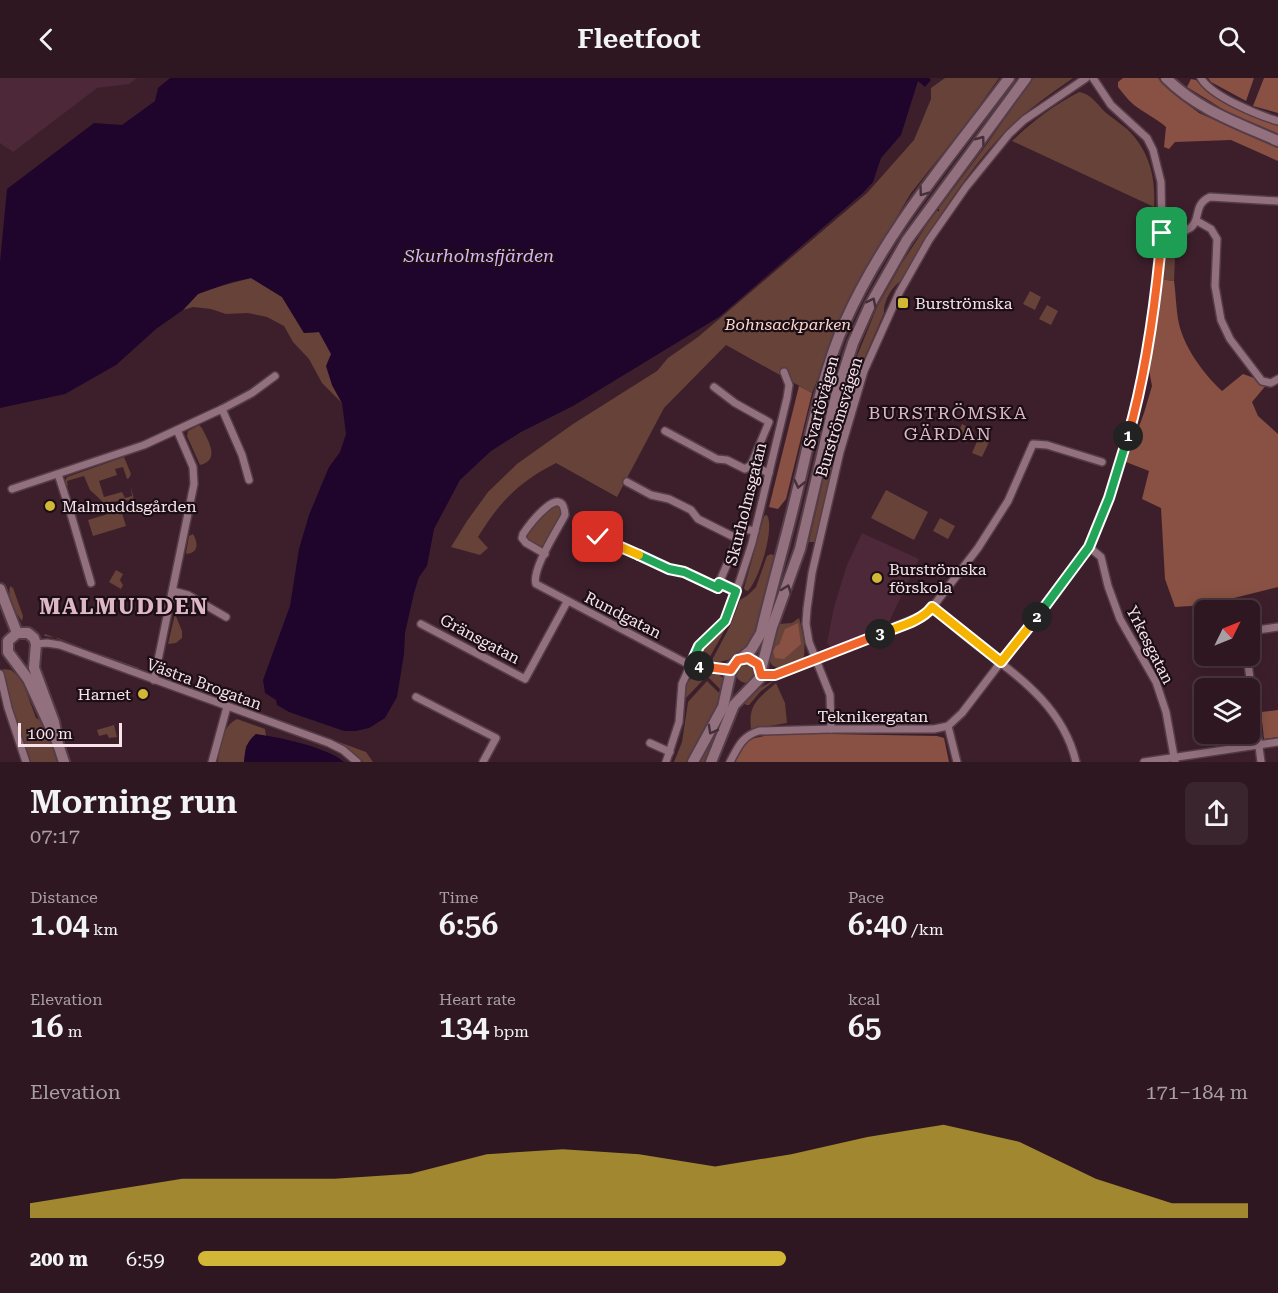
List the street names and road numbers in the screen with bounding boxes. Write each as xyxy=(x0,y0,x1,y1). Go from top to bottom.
street label: Svartövägen xyxy=(800,354,842,450)
street label: Burströmsvägen xyxy=(812,355,866,479)
street label: Skurholmsgatan xyxy=(722,441,770,567)
street label: Rundgatan xyxy=(581,588,665,642)
street label: Yrkesgatan xyxy=(1122,603,1178,687)
street label: Gränsgatan xyxy=(437,610,523,668)
street label: Västra Brogatan xyxy=(144,654,264,714)
street label: Teknikergatan xyxy=(818,707,928,726)

